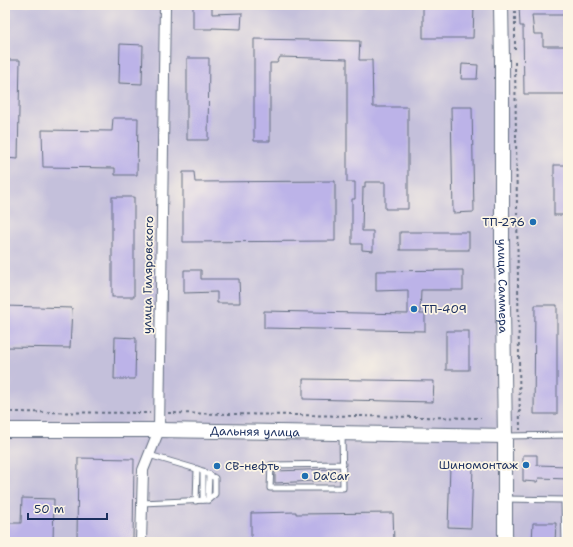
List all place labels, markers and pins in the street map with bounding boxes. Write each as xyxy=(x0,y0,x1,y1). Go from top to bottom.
place label: ТП-276 xyxy=(482,214,525,230)
marker: ТП-276 xyxy=(528,217,538,227)
place label: ТП-409 xyxy=(422,301,467,317)
marker: ТП-409 xyxy=(409,304,419,314)
place label: Шиномонтаж xyxy=(439,457,518,473)
place label: СВ-нефть xyxy=(225,458,279,474)
marker: Шиномонтаж xyxy=(521,460,531,470)
marker: СВ-нефть xyxy=(212,461,222,471)
place label: Da'Car xyxy=(313,468,350,484)
marker: Da'Car xyxy=(300,471,310,481)

